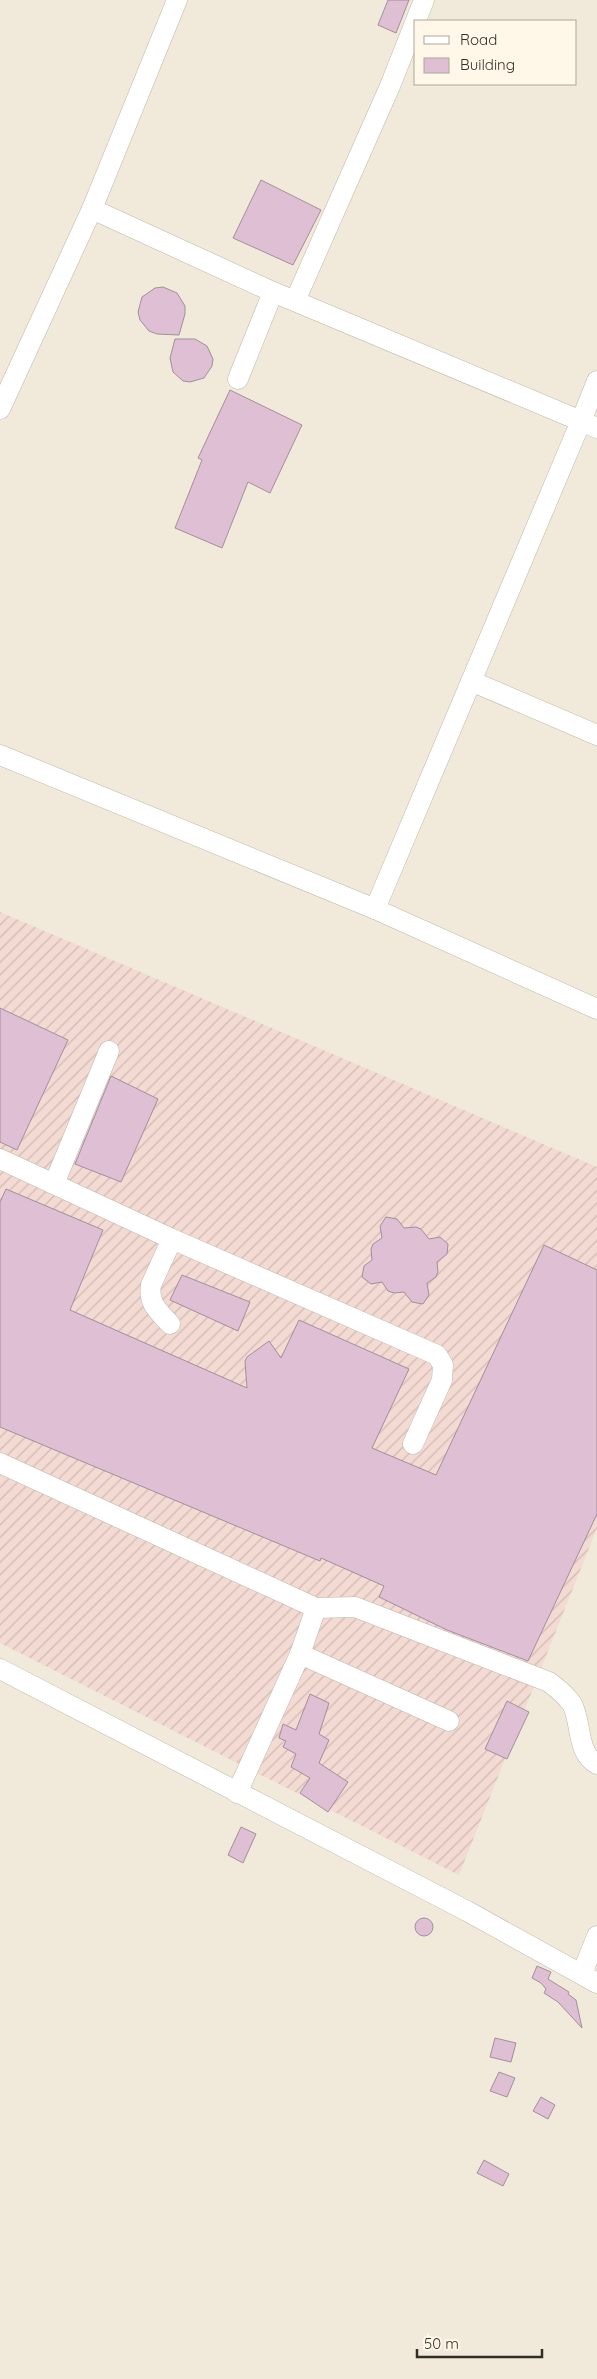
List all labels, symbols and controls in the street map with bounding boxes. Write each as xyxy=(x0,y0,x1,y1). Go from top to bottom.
legend xyxy=(414,20,577,85)
text: Road xyxy=(460,30,497,49)
text: Building xyxy=(460,55,515,74)
scale bar xyxy=(417,2326,542,2358)
text: 50 m xyxy=(424,2334,459,2353)

